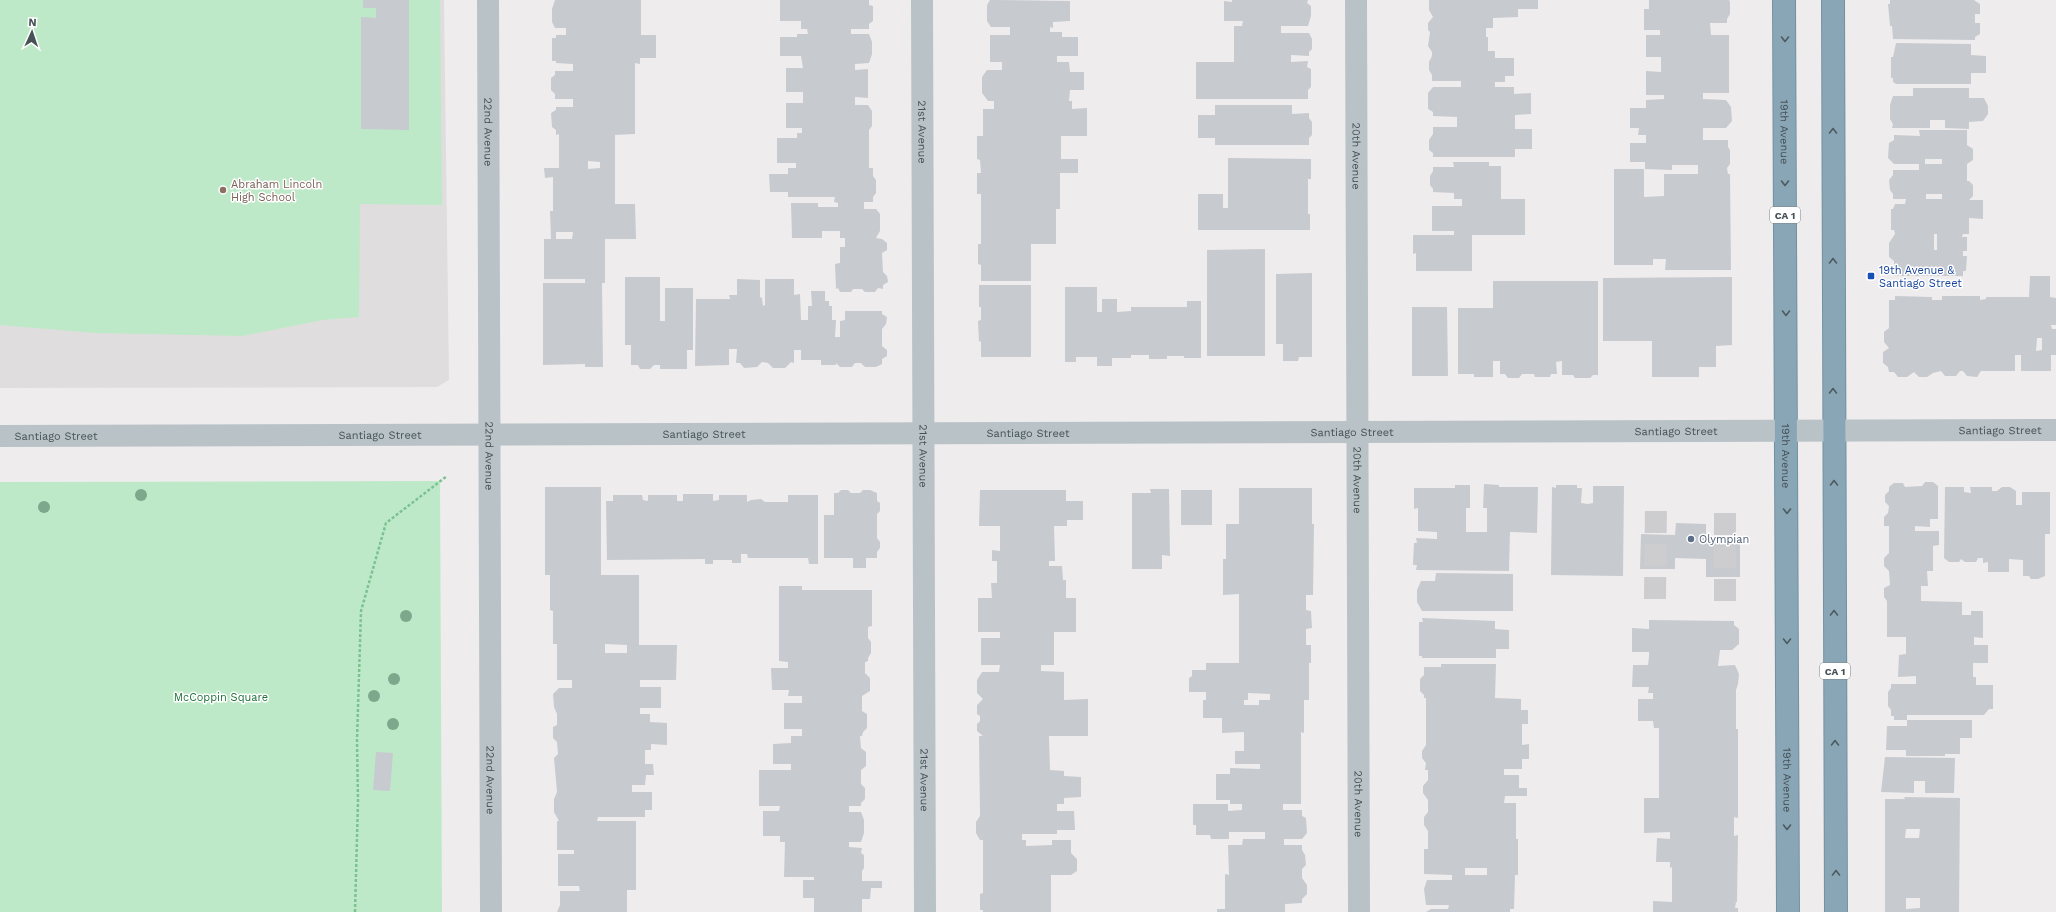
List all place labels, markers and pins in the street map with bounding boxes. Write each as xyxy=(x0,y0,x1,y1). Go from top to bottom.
place label: Abraham Lincoln High School xyxy=(231,178,322,204)
marker: Abraham Lincoln High School xyxy=(218,185,228,195)
place label: 19th Avenue & Santiago Street xyxy=(1879,264,1962,290)
marker: 19th Avenue & Santiago Street xyxy=(1866,271,1876,281)
place label: Olympian xyxy=(1699,533,1749,546)
marker: Olympian xyxy=(1686,534,1696,544)

